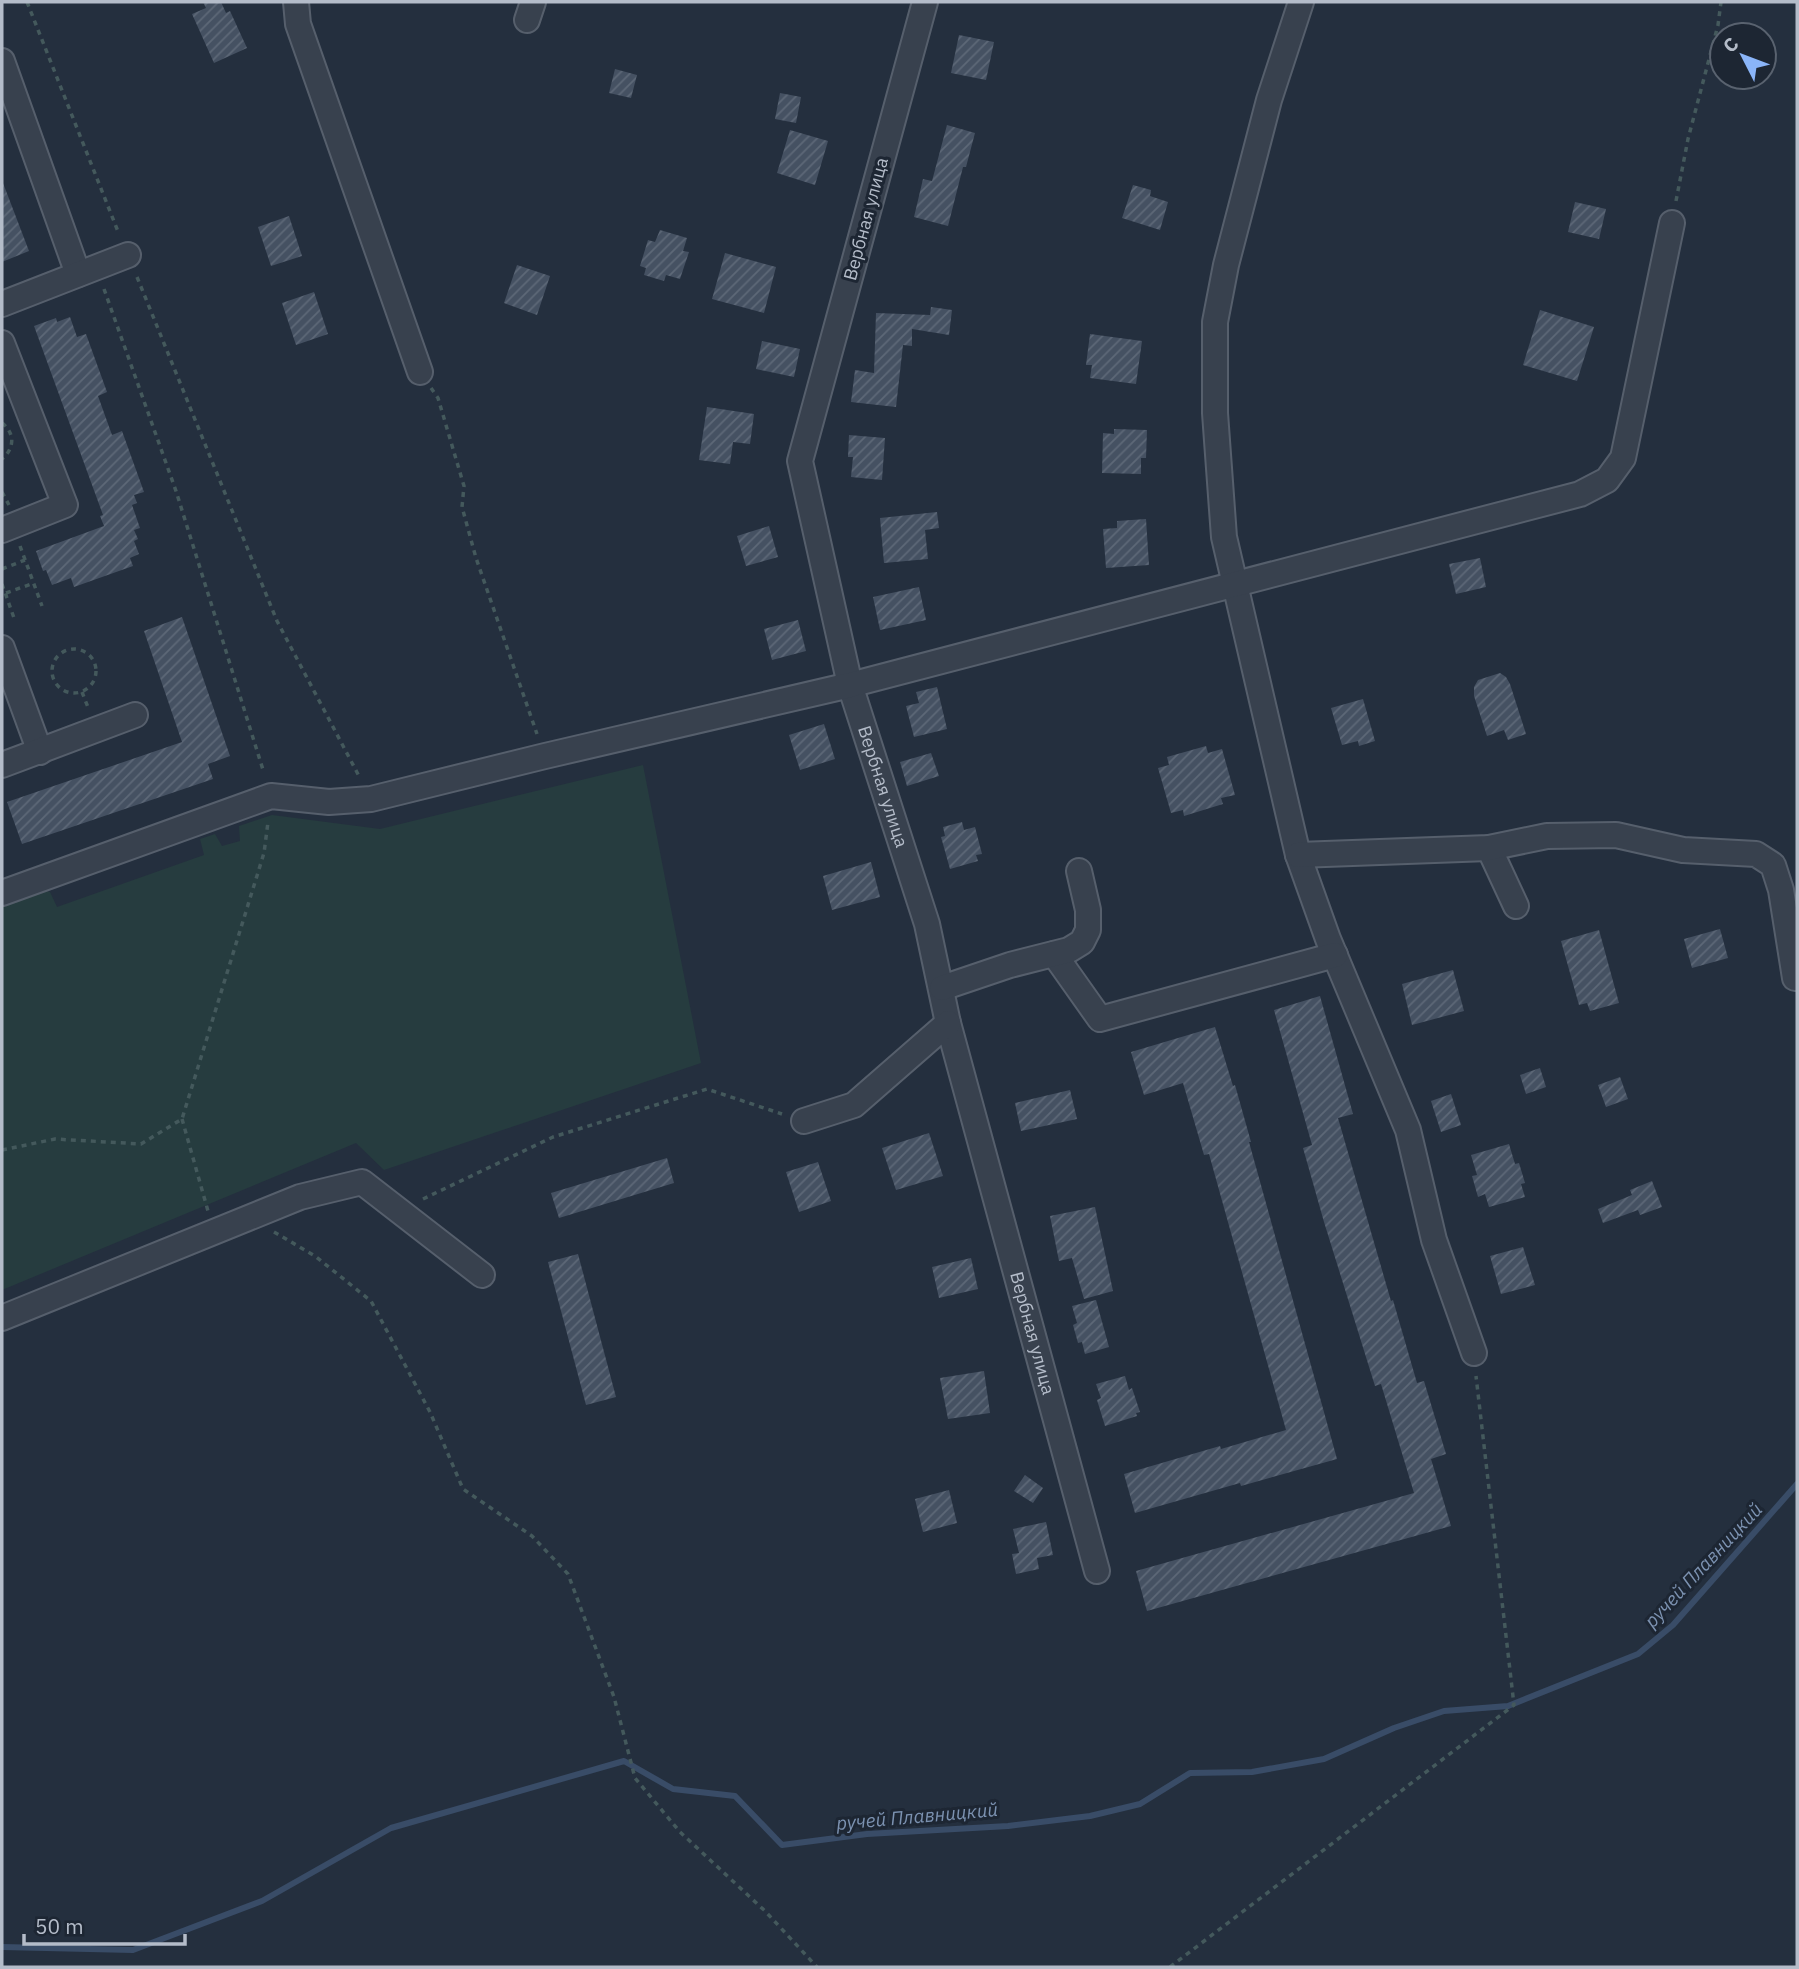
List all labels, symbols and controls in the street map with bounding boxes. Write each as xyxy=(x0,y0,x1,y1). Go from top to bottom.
north arrow xyxy=(1708,21,1778,91)
text: С xyxy=(1717,32,1743,57)
street label: Вербная улица xyxy=(838,155,893,283)
street label: Вербная улица xyxy=(853,723,914,850)
street label: Вербная улица xyxy=(1005,1269,1061,1397)
water label: ручей Плавницкий xyxy=(1638,1497,1767,1633)
water label: ручей Плавницкий xyxy=(834,1797,999,1835)
scale bar xyxy=(24,1902,186,1946)
text: 50 m xyxy=(35,1912,84,1940)

